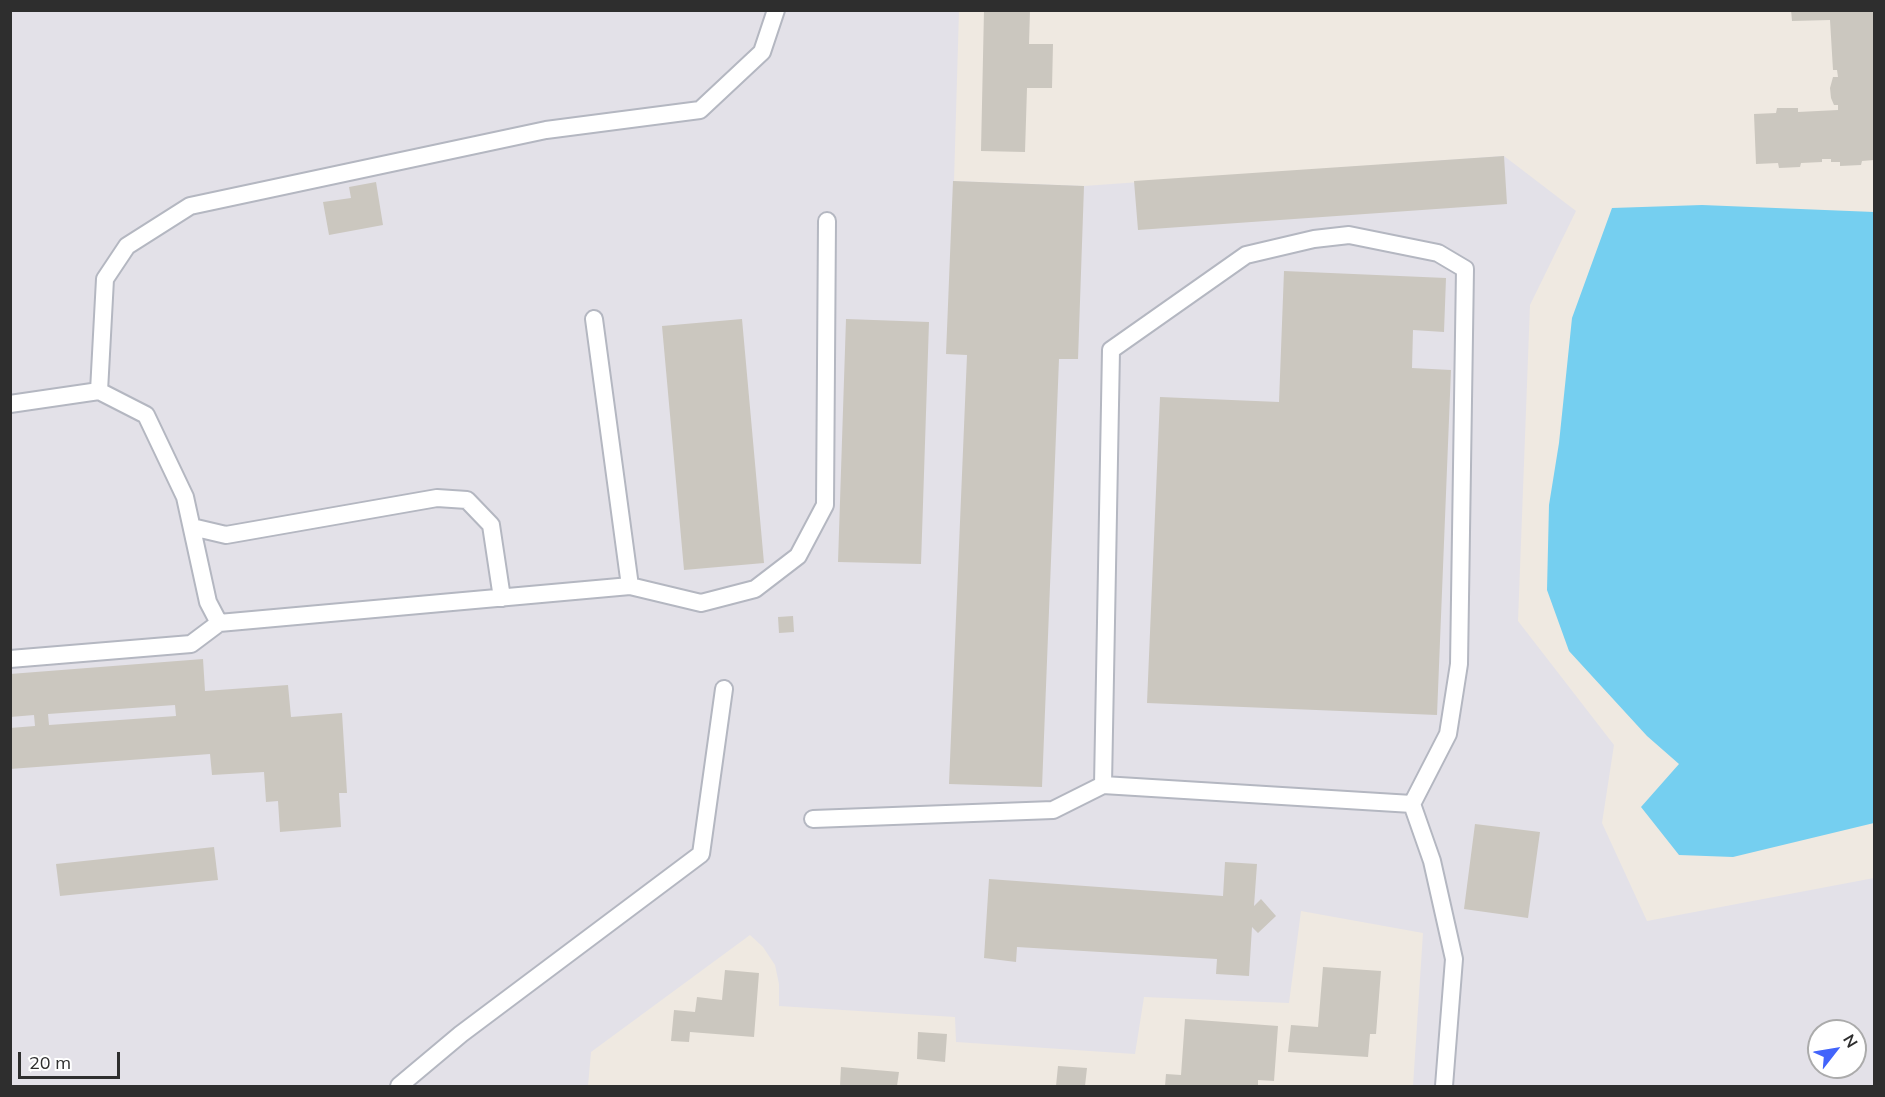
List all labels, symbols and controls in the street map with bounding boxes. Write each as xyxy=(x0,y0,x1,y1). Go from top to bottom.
north arrow xyxy=(1807,1019,1867,1079)
text: N xyxy=(1839,1030,1862,1051)
scale bar xyxy=(21,1040,123,1078)
text: 20 m xyxy=(29,1051,71,1074)

